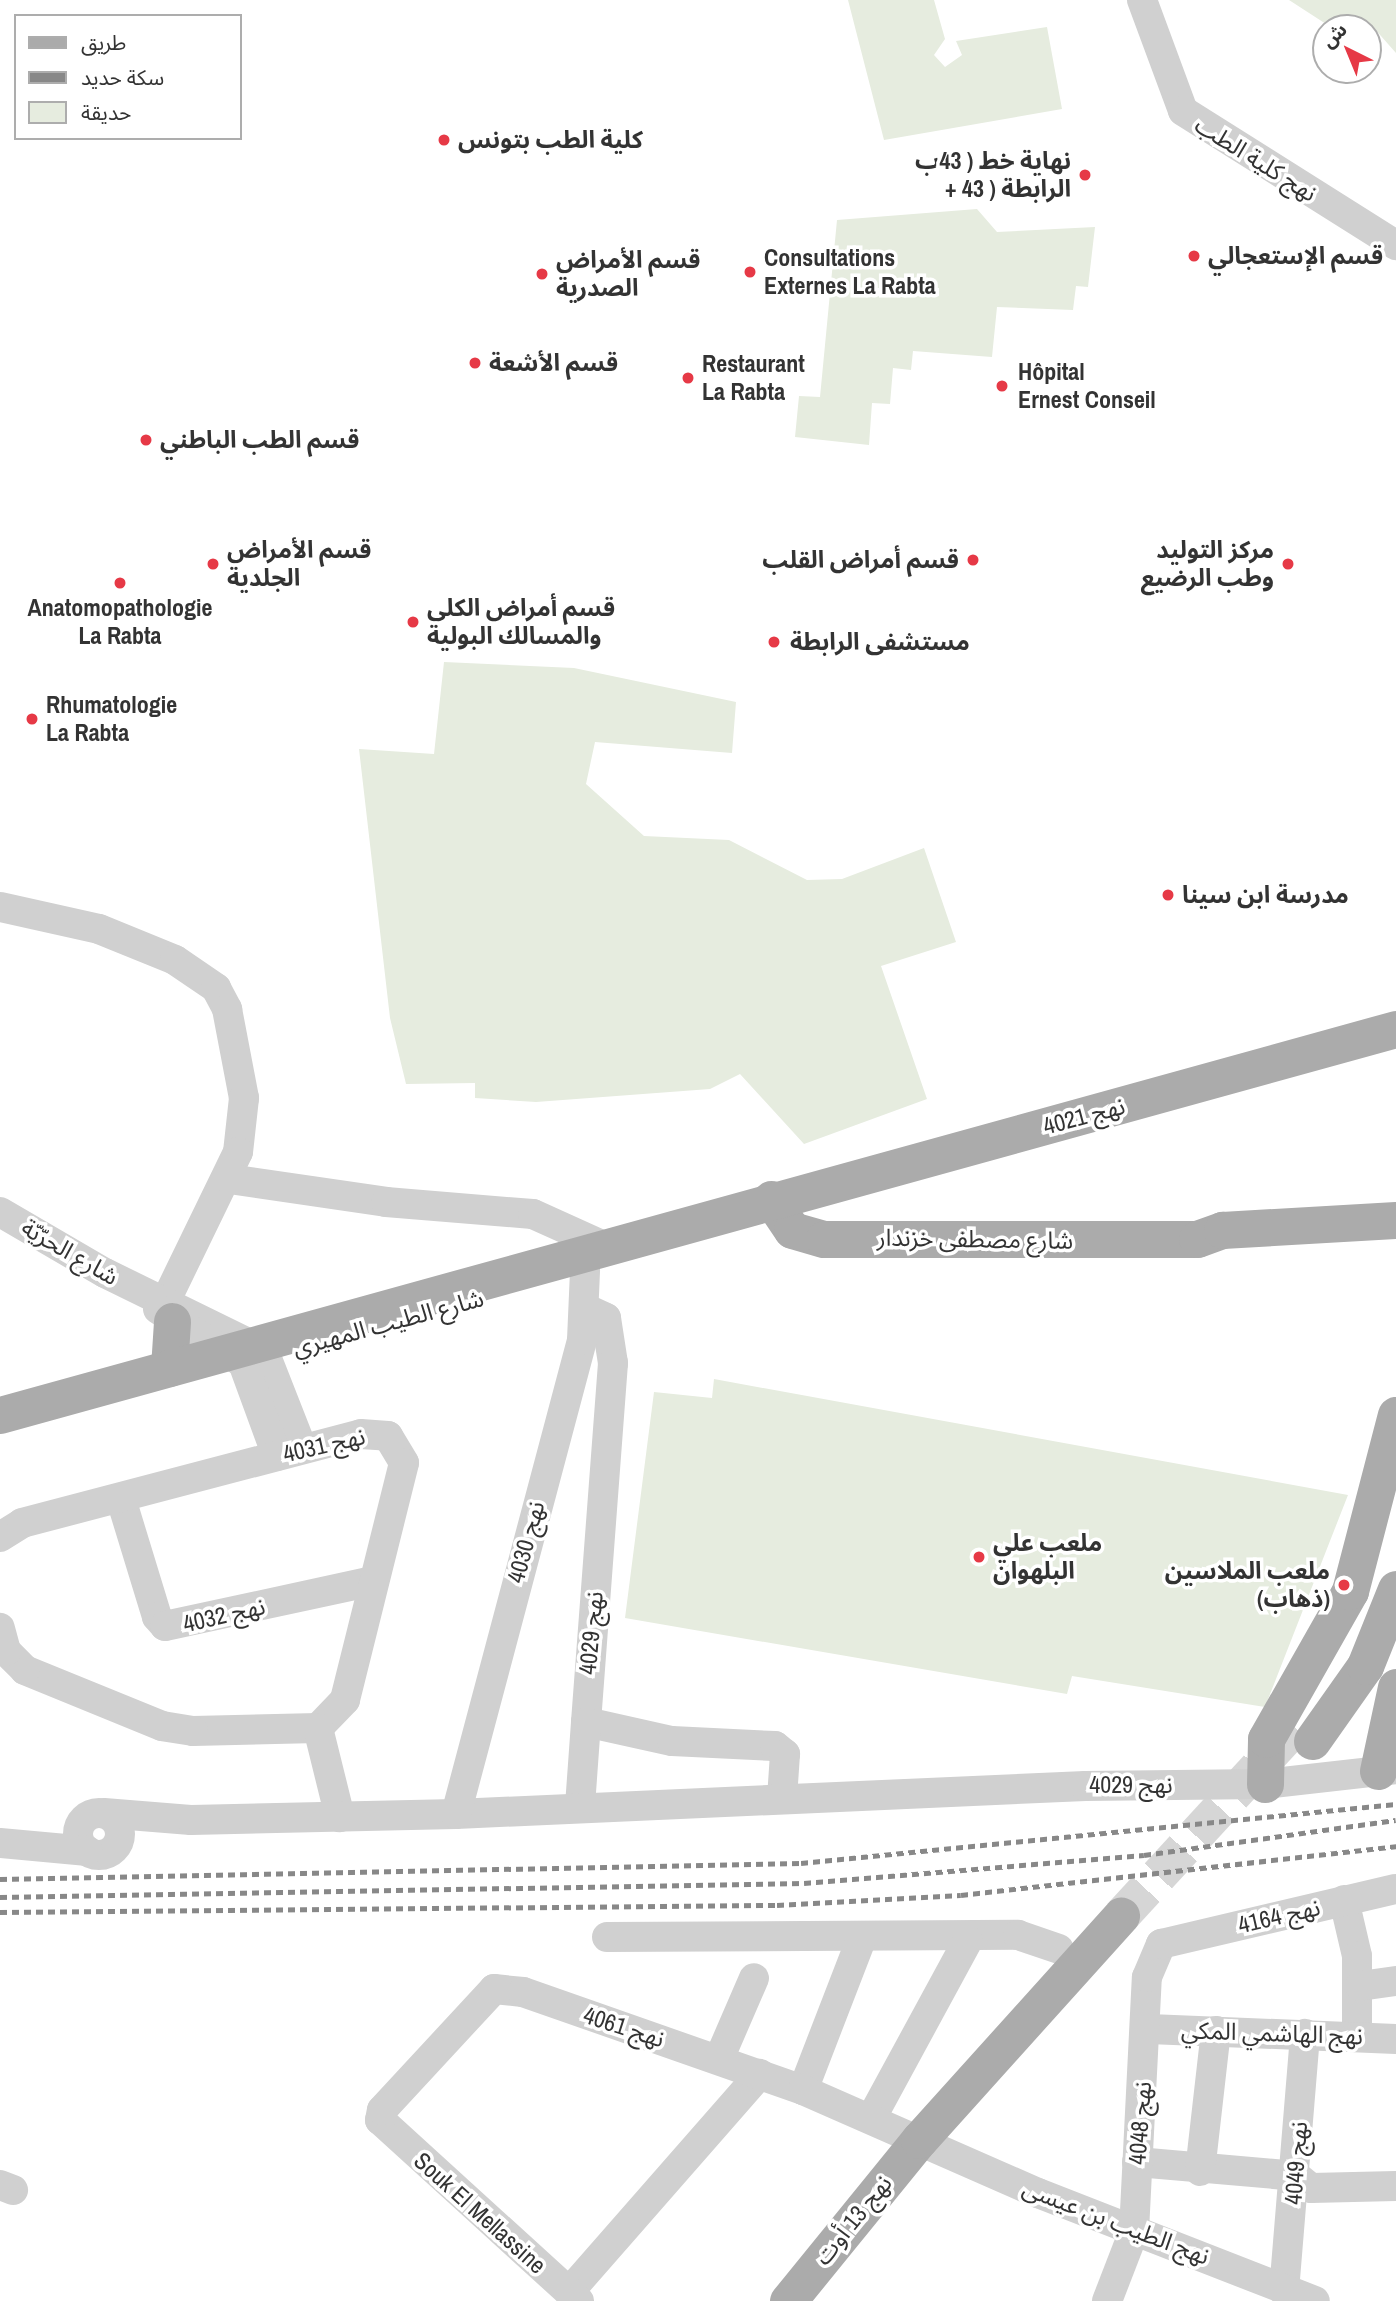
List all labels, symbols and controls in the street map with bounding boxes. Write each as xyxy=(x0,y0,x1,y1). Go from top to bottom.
legend xyxy=(14,14,242,140)
north arrow xyxy=(1312,14,1382,84)
text: ش xyxy=(1316,17,1352,53)
text: طريق xyxy=(81,28,126,57)
text: سكة حديد xyxy=(81,63,164,92)
text: حديقة xyxy=(81,98,131,127)
street label: نهج كلية الطب xyxy=(1190,110,1322,208)
place label: كلية الطب بتونس xyxy=(458,126,643,154)
marker: كلية الطب بتونس xyxy=(436,132,452,148)
place label: نهاية خط ( 43ب + 43 ) الرابطة xyxy=(915,147,1071,203)
marker: نهاية خط ( 43ب + 43 ) الرابطة xyxy=(1077,167,1093,183)
place label: قسم الإستعجالي xyxy=(1208,242,1383,270)
place label: Consultations Externes La Rabta xyxy=(764,244,936,300)
place label: قسم الأمراض الصدرية xyxy=(556,246,700,302)
marker: قسم الإستعجالي xyxy=(1186,248,1202,264)
marker: Consultations Externes La Rabta xyxy=(742,264,758,280)
marker: قسم الأمراض الصدرية xyxy=(534,266,550,282)
place label: قسم الأشعة xyxy=(489,349,618,377)
place label: Restaurant La Rabta xyxy=(702,350,805,406)
marker: قسم الأشعة xyxy=(467,355,483,371)
place label: Hôpital Ernest Conseil xyxy=(1018,358,1156,414)
marker: Restaurant La Rabta xyxy=(680,370,696,386)
marker: Hôpital Ernest Conseil xyxy=(992,376,1012,396)
place label: قسم الطب الباطني xyxy=(160,426,359,454)
marker: قسم الطب الباطني xyxy=(138,432,154,448)
place label: قسم الأمراض الجلدية xyxy=(227,536,371,592)
place label: مركز التوليد وطب الرضيع xyxy=(1141,536,1274,592)
place label: قسم أمراض القلب xyxy=(762,546,959,574)
marker: قسم أمراض القلب xyxy=(965,552,981,568)
marker: قسم الأمراض الجلدية xyxy=(205,556,221,572)
marker: مركز التوليد وطب الرضيع xyxy=(1280,556,1296,572)
marker: Anatomopathologie La Rabta xyxy=(112,575,128,591)
place label: Anatomopathologie La Rabta xyxy=(28,594,212,650)
place label: قسم أمراض الكلى والمسالك البولية xyxy=(427,594,615,650)
marker: قسم أمراض الكلى والمسالك البولية xyxy=(405,614,421,630)
place label: مستشفى الرابطة xyxy=(790,628,970,656)
marker: مستشفى الرابطة xyxy=(764,632,784,652)
place label: Rhumatologie La Rabta xyxy=(46,691,177,747)
marker: Rhumatologie La Rabta xyxy=(24,711,40,727)
place label: مدرسة ابن سينا xyxy=(1182,881,1349,909)
marker: مدرسة ابن سينا xyxy=(1160,887,1176,903)
street label: نهج 4021 xyxy=(1040,1091,1128,1141)
street label: شارع الحرّيّة xyxy=(16,1213,124,1291)
street label: شارع مصطفى خزندار xyxy=(877,1223,1073,1255)
street label: شارع الطيب المهيري xyxy=(289,1284,487,1362)
street label: نهج 4031 xyxy=(280,1422,368,1468)
street label: نهج 4030 xyxy=(501,1498,551,1586)
place label: ملعب علي البلهوان xyxy=(993,1529,1102,1585)
marker: ملعب علي البلهوان xyxy=(971,1549,987,1565)
place label: ملعب الملاسين (ذهاب) xyxy=(1165,1557,1330,1613)
marker: ملعب الملاسين (ذهاب) xyxy=(1336,1577,1352,1593)
street label: نهج 4029 xyxy=(573,1590,609,1676)
street label: نهج 4032 xyxy=(180,1592,268,1638)
street label: نهج 4029 xyxy=(1089,1771,1173,1799)
street label: نهج 4164 xyxy=(1235,1893,1323,1939)
street label: نهج 4061 xyxy=(580,2000,668,2054)
street label: نهج الهاشمي المكي xyxy=(1180,2015,1364,2051)
street label: نهج 4048 xyxy=(1123,2080,1157,2166)
street label: نهج 4049 xyxy=(1279,2120,1313,2206)
street label: Souk El Mellassine xyxy=(408,2146,552,2280)
street label: نهج 13 أوت xyxy=(808,2169,898,2271)
street label: نهج الطيب بن عيسى xyxy=(1018,2173,1214,2271)

